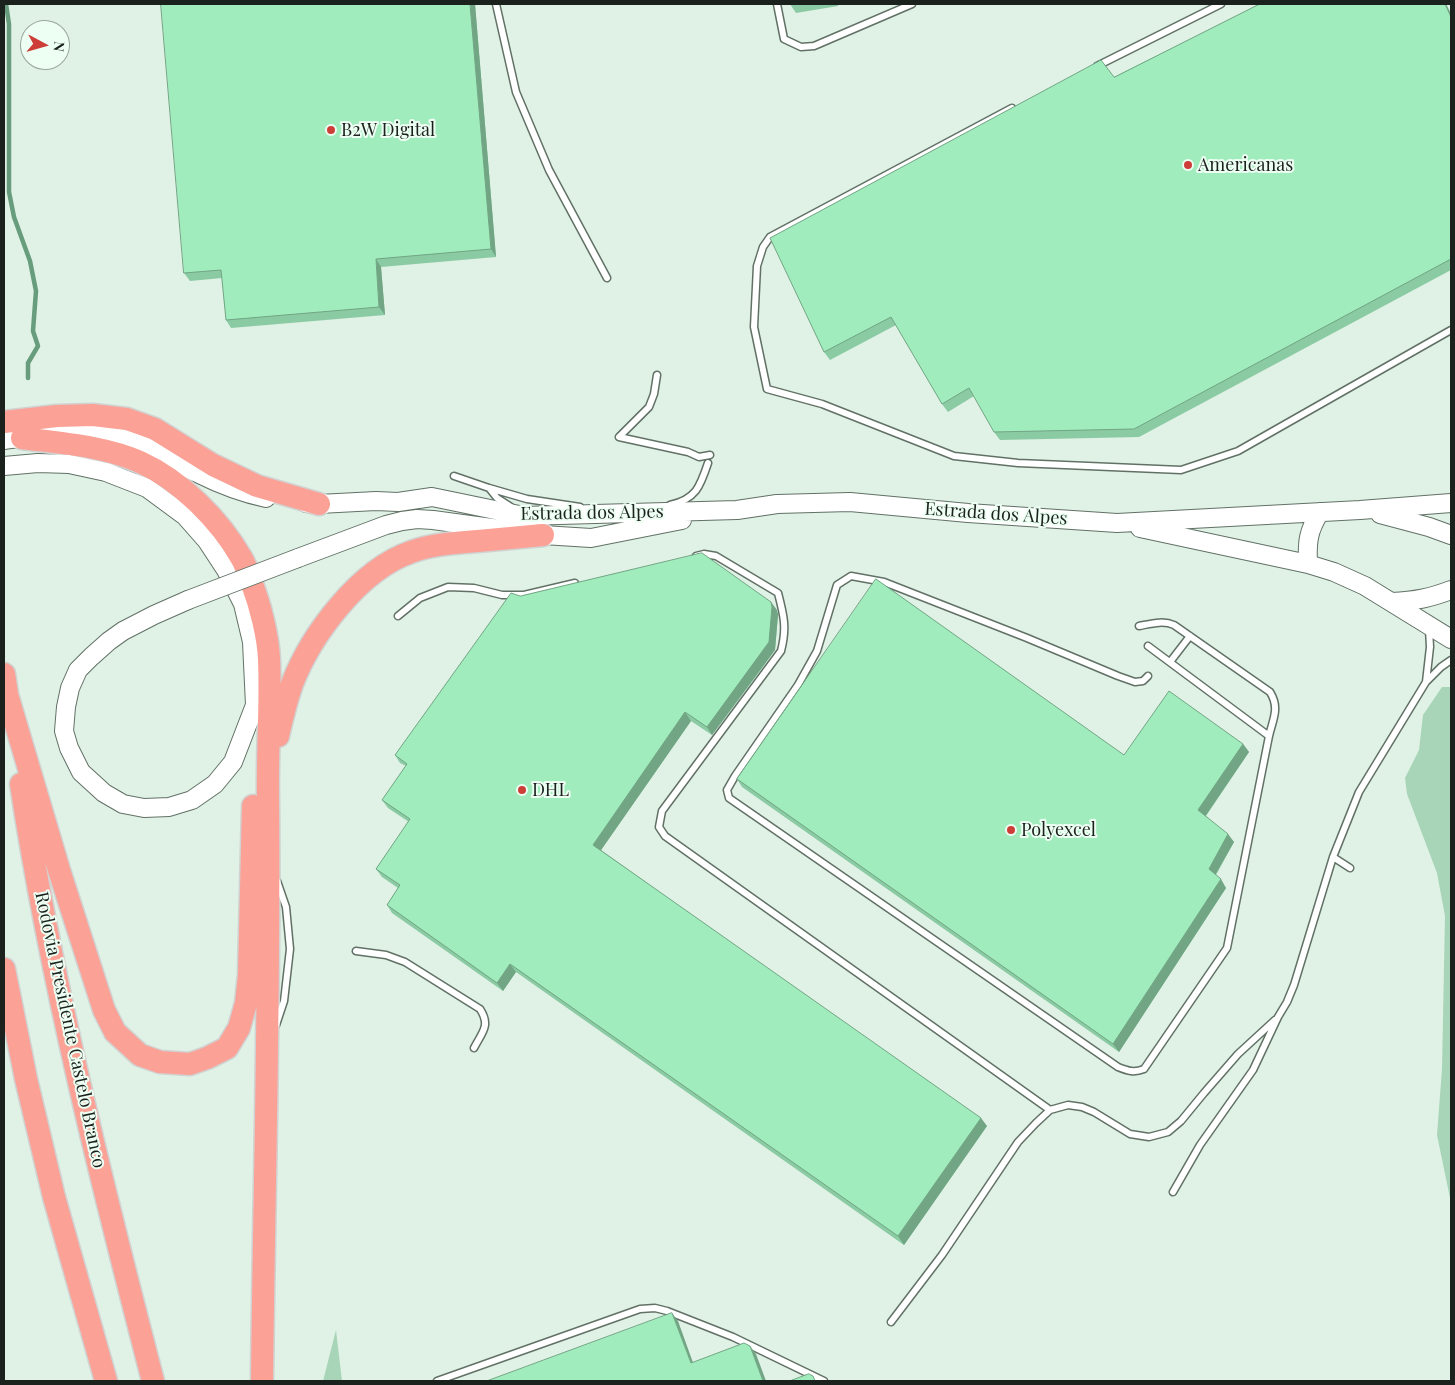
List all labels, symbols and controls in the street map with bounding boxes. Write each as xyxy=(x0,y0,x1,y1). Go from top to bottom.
north arrow xyxy=(20,20,70,70)
text: N xyxy=(49,40,69,53)
place label: B2W Digital xyxy=(341,119,435,141)
marker: B2W Digital xyxy=(325,124,337,136)
place label: Americanas xyxy=(1198,154,1293,176)
marker: Americanas xyxy=(1182,159,1194,171)
street label: Estrada dos Alpes xyxy=(924,498,1068,530)
street label: Estrada dos Alpes xyxy=(520,501,664,525)
place label: DHL xyxy=(532,779,569,801)
marker: DHL xyxy=(516,784,528,796)
place label: Polyexcel xyxy=(1021,819,1096,841)
marker: Polyexcel xyxy=(1005,824,1017,836)
street label: Rodovia Presidente Castelo Branco xyxy=(30,890,110,1170)

